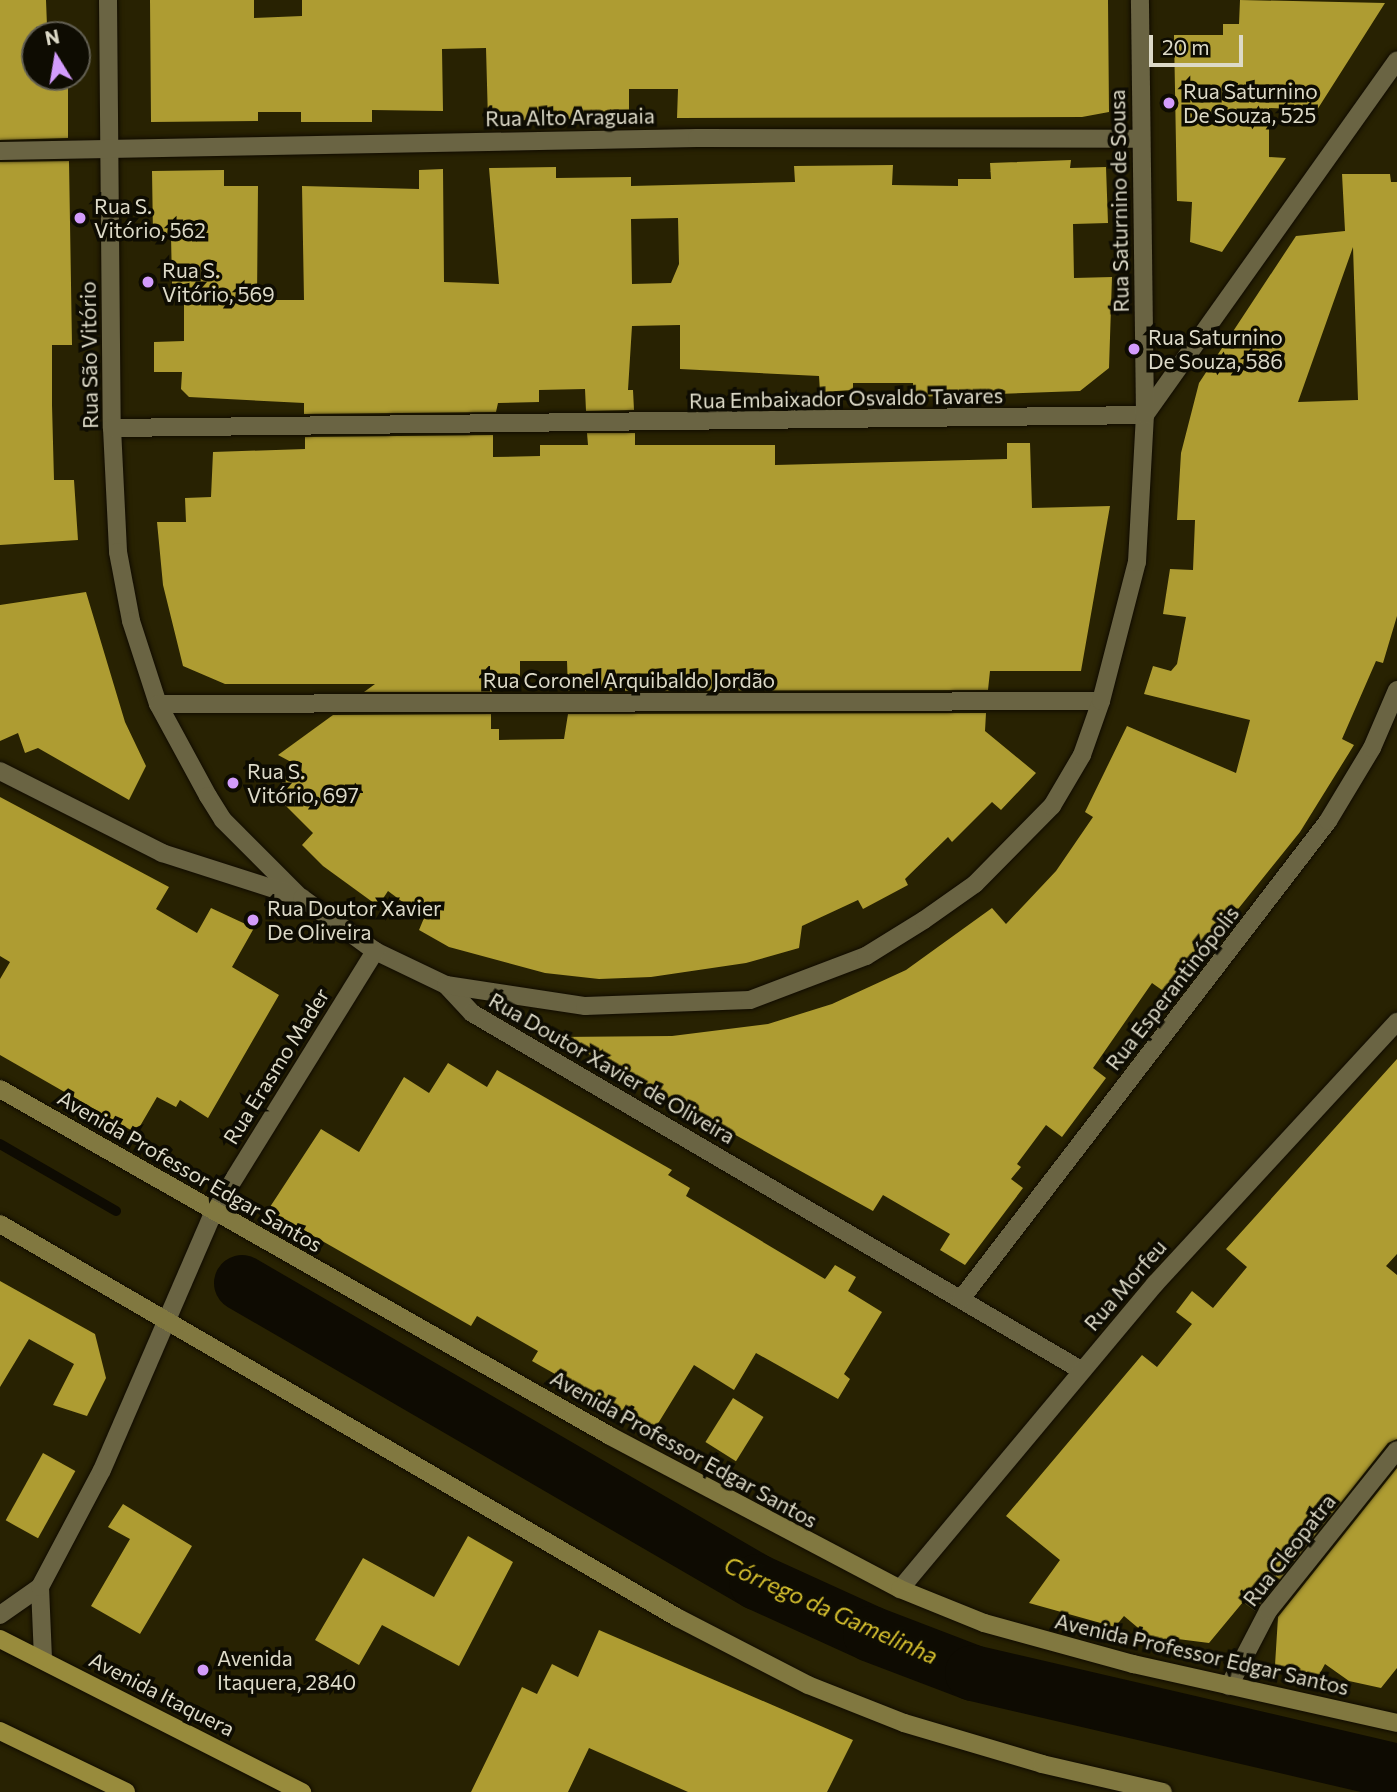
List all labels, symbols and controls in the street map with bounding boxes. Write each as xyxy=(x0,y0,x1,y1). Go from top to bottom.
north arrow xyxy=(21,21,91,91)
scale bar xyxy=(1152,21,1246,65)
text: N xyxy=(43,24,61,50)
text: 20 m xyxy=(1162,34,1210,59)
place label: Rua Saturnino De Souza, 525 xyxy=(1183,78,1318,128)
street label: Rua Saturnino de Sousa xyxy=(1104,89,1134,313)
marker: Rua Saturnino De Souza, 525 xyxy=(1161,95,1177,111)
street label: Rua Alto Araguaia xyxy=(485,103,655,131)
place label: Rua S. Vitório, 562 xyxy=(94,193,206,243)
marker: Rua S. Vitório, 562 xyxy=(72,210,88,226)
place label: Rua S. Vitório, 569 xyxy=(162,257,275,307)
marker: Rua S. Vitório, 569 xyxy=(140,274,156,290)
street label: Rua São Vitório xyxy=(75,281,103,429)
place label: Rua Saturnino De Souza, 586 xyxy=(1148,324,1283,374)
marker: Rua Saturnino De Souza, 586 xyxy=(1126,341,1142,357)
street label: Rua Embaixador Osvaldo Tavares xyxy=(689,383,1003,413)
street label: Rua Coronel Arquibaldo Jordão xyxy=(483,667,775,693)
place label: Rua S. Vitório, 697 xyxy=(247,758,359,808)
marker: Rua S. Vitório, 697 xyxy=(225,775,241,791)
place label: Rua Doutor Xavier De Oliveira xyxy=(267,895,441,945)
street label: Rua Esperantinópolis xyxy=(1100,901,1244,1075)
marker: Rua Doutor Xavier De Oliveira xyxy=(245,912,261,928)
street label: Rua Erasmo Mader xyxy=(218,983,334,1149)
street label: Rua Doutor Xavier de Oliveira xyxy=(485,987,739,1149)
street label: Avenida Professor Edgar Santos xyxy=(53,1085,327,1257)
street label: Rua Morfeu xyxy=(1079,1234,1171,1336)
street label: Avenida Professor Edgar Santos xyxy=(546,1365,822,1533)
street label: Rua Cleopatra xyxy=(1237,1489,1341,1611)
water label: Córrego da Gamelinha xyxy=(720,1550,942,1670)
street label: Avenida Professor Edgar Santos xyxy=(1052,1608,1352,1700)
place label: Avenida Itaquera, 2840 xyxy=(217,1645,356,1695)
street label: Avenida Itaquera xyxy=(85,1647,239,1741)
marker: Avenida Itaquera, 2840 xyxy=(195,1662,211,1678)

